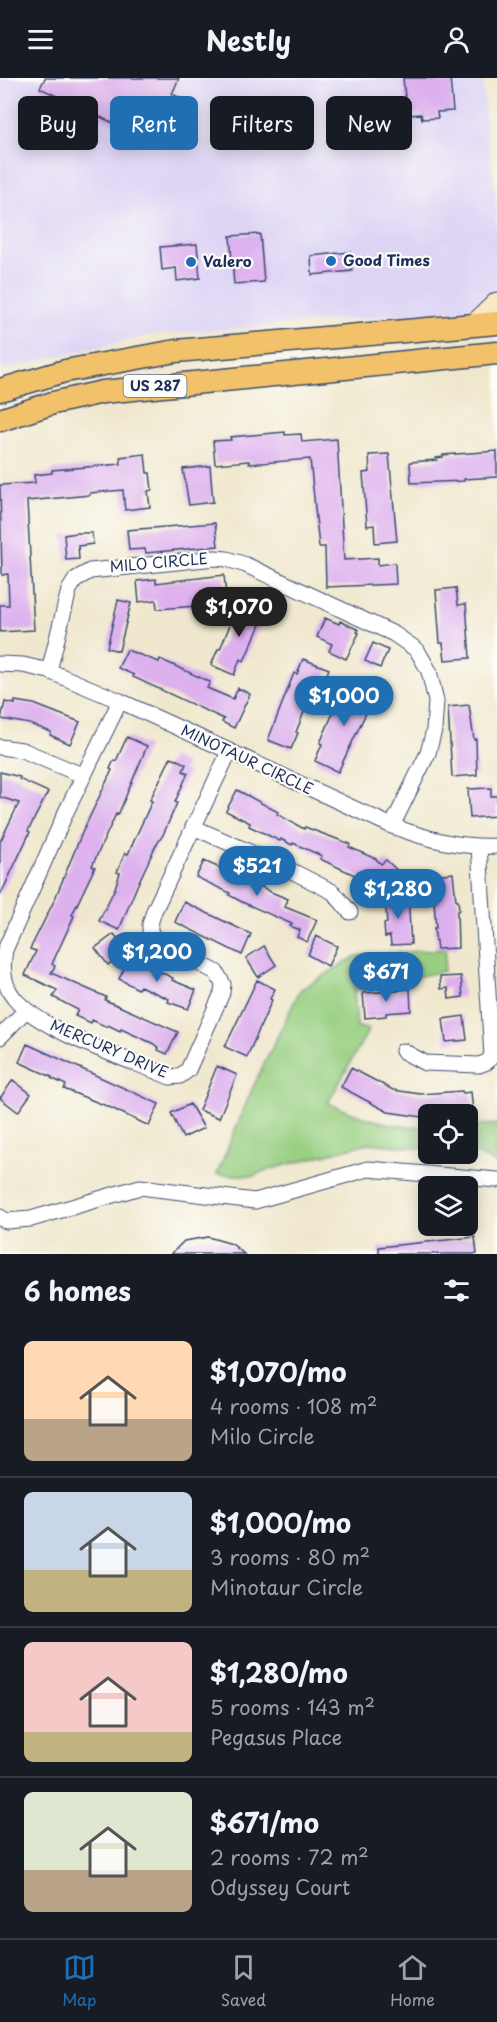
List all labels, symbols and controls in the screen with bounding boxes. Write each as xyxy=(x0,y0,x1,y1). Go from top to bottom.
text: Nestly xyxy=(206,19,291,60)
icon: menu xyxy=(24,23,57,56)
icon: person xyxy=(440,23,473,56)
chip: Buy xyxy=(18,96,98,150)
chip: Rent xyxy=(110,96,198,150)
chip: Filters xyxy=(210,96,314,150)
chip: New xyxy=(326,96,412,150)
place label: Good Times xyxy=(343,248,430,271)
place label: Valero xyxy=(203,249,252,272)
marker: Good Times xyxy=(324,254,338,268)
marker: Valero xyxy=(184,255,198,269)
road number: US 287 xyxy=(124,375,186,397)
street label: MILO CIRCLE xyxy=(109,546,209,577)
pin: $1,070 xyxy=(190,587,288,638)
text: $1,070 xyxy=(205,591,273,621)
pin: $1,000 xyxy=(295,676,393,727)
text: $1,000 xyxy=(308,680,380,710)
street label: MINOTAUR CIRCLE xyxy=(178,718,318,799)
pin: $521 xyxy=(221,846,293,897)
text: $521 xyxy=(233,850,281,880)
pin: $1,280 xyxy=(349,869,447,920)
text: $1,280 xyxy=(364,873,432,903)
pin: $1,200 xyxy=(108,932,206,983)
text: $1,200 xyxy=(122,936,192,966)
pin: $671 xyxy=(350,952,422,1003)
text: $671 xyxy=(363,956,409,986)
street label: MERCURY DRIVE xyxy=(47,1012,172,1083)
map controls xyxy=(418,1104,478,1236)
button: locate xyxy=(418,1104,478,1164)
button: layers xyxy=(418,1176,478,1236)
text: 6 homes xyxy=(24,1271,131,1310)
icon: filters xyxy=(440,1274,473,1307)
text: $1,070/mo xyxy=(210,1352,347,1391)
icon: home xyxy=(72,1365,144,1437)
text: 4 rooms · 108 m² xyxy=(210,1391,377,1421)
text: Milo Circle xyxy=(210,1421,315,1451)
text: $1,000/mo xyxy=(210,1503,351,1542)
icon: home xyxy=(72,1516,144,1588)
text: 3 rooms · 80 m² xyxy=(210,1542,370,1572)
text: Minotaur Circle xyxy=(210,1572,363,1602)
text: $1,280/mo xyxy=(210,1653,348,1692)
icon: home xyxy=(72,1666,144,1738)
text: 5 rooms · 143 m² xyxy=(210,1692,375,1722)
text: Pegasus Place xyxy=(210,1722,342,1752)
text: $671/mo xyxy=(210,1803,319,1842)
icon: home xyxy=(72,1816,144,1888)
text: 2 rooms · 72 m² xyxy=(210,1842,369,1872)
text: Odyssey Court xyxy=(210,1872,350,1902)
tab: Map xyxy=(62,1951,96,2011)
tab: Saved xyxy=(221,1951,266,2011)
tab: Home xyxy=(390,1951,435,2011)

